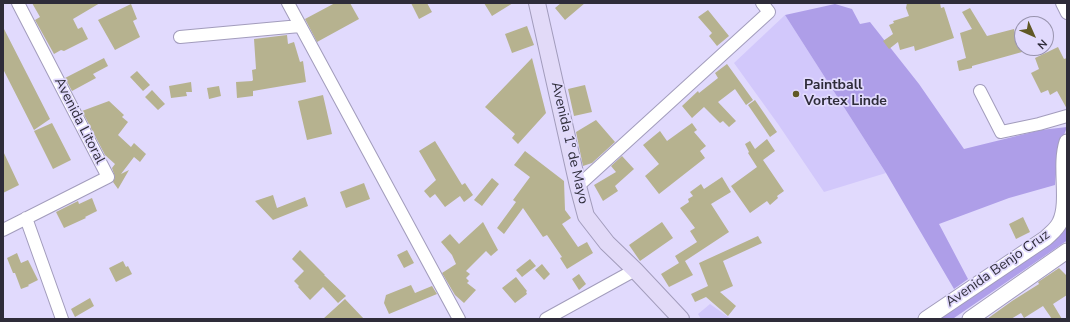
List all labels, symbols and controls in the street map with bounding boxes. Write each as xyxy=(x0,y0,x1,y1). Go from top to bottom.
north arrow xyxy=(1014,16,1054,56)
text: N xyxy=(1034,36,1050,52)
street label: Avenida Litoral xyxy=(50,75,108,167)
place label: Paintball Vortex Linde xyxy=(804,78,887,110)
street label: Avenida 1º de Mayo xyxy=(547,80,591,206)
marker: Paintball Vortex Linde xyxy=(791,89,801,99)
street label: Avenida Benjo Cruz xyxy=(943,227,1053,311)

